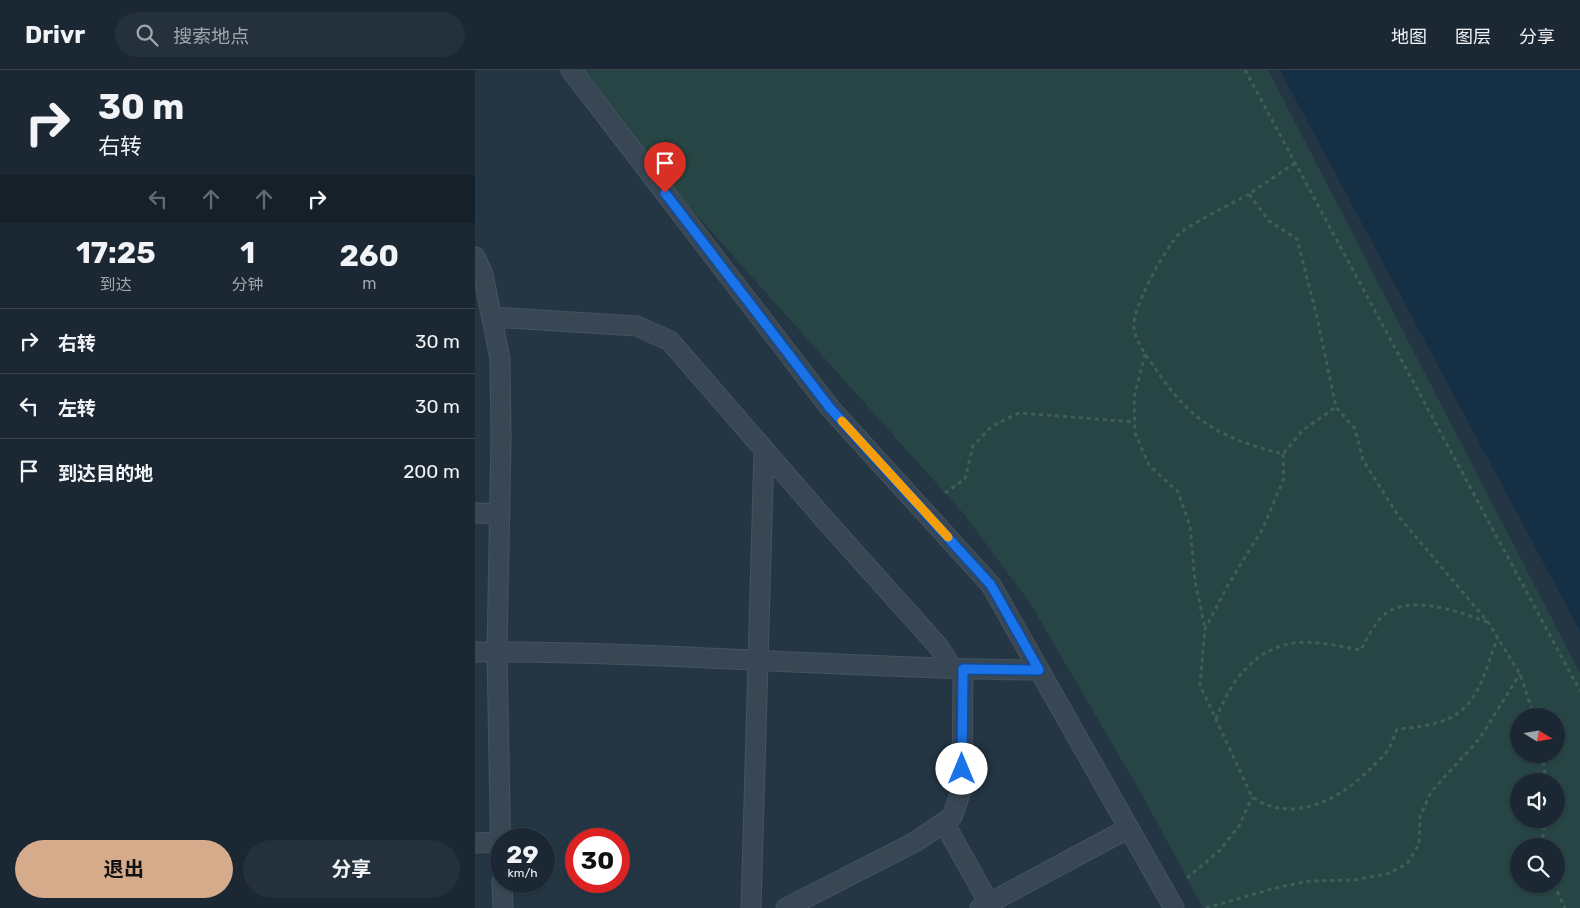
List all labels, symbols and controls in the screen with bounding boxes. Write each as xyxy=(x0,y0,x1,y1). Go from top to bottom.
search box xyxy=(115,12,465,57)
text: Drivr xyxy=(25,21,85,49)
icon: search xyxy=(133,21,161,49)
text: 搜索地点 xyxy=(173,25,249,48)
text: 地图 xyxy=(1391,26,1427,48)
text: 图层 xyxy=(1455,26,1491,48)
text: 分享 xyxy=(1519,26,1555,48)
text: 30 m xyxy=(98,86,184,128)
icon: right xyxy=(15,90,80,155)
text: 右转 xyxy=(98,133,142,160)
pin xyxy=(644,142,686,193)
icon: arrive xyxy=(651,149,679,177)
icon: left xyxy=(144,185,172,213)
icon: ahead xyxy=(197,185,225,213)
icon: ahead xyxy=(250,185,278,213)
icon: right xyxy=(303,185,331,213)
text: 17:25 xyxy=(76,235,156,271)
text: 1 xyxy=(240,235,255,271)
text: 260 xyxy=(340,238,399,274)
text: m xyxy=(362,274,376,293)
text: 到达 xyxy=(100,275,132,294)
text: 分钟 xyxy=(232,275,264,294)
icon: right xyxy=(15,327,43,355)
text: 30 m xyxy=(415,330,460,353)
text: 右转 xyxy=(58,332,96,355)
icon: left xyxy=(15,392,43,420)
text: 30 m xyxy=(415,395,460,418)
text: 左转 xyxy=(58,397,96,420)
icon: arrive xyxy=(15,457,43,485)
text: 200 m xyxy=(403,460,460,483)
text: 到达目的地 xyxy=(58,462,153,485)
north arrow xyxy=(1510,708,1565,762)
map controls xyxy=(1510,708,1565,893)
position arrow xyxy=(935,742,987,794)
button: sound xyxy=(1510,773,1565,828)
speed limit sign: 30 xyxy=(565,828,630,893)
button: search xyxy=(1510,838,1565,893)
button: 退出 xyxy=(15,840,233,898)
button: 分享 xyxy=(243,840,460,898)
text: 29 xyxy=(506,840,539,869)
text: km/h xyxy=(508,866,537,880)

